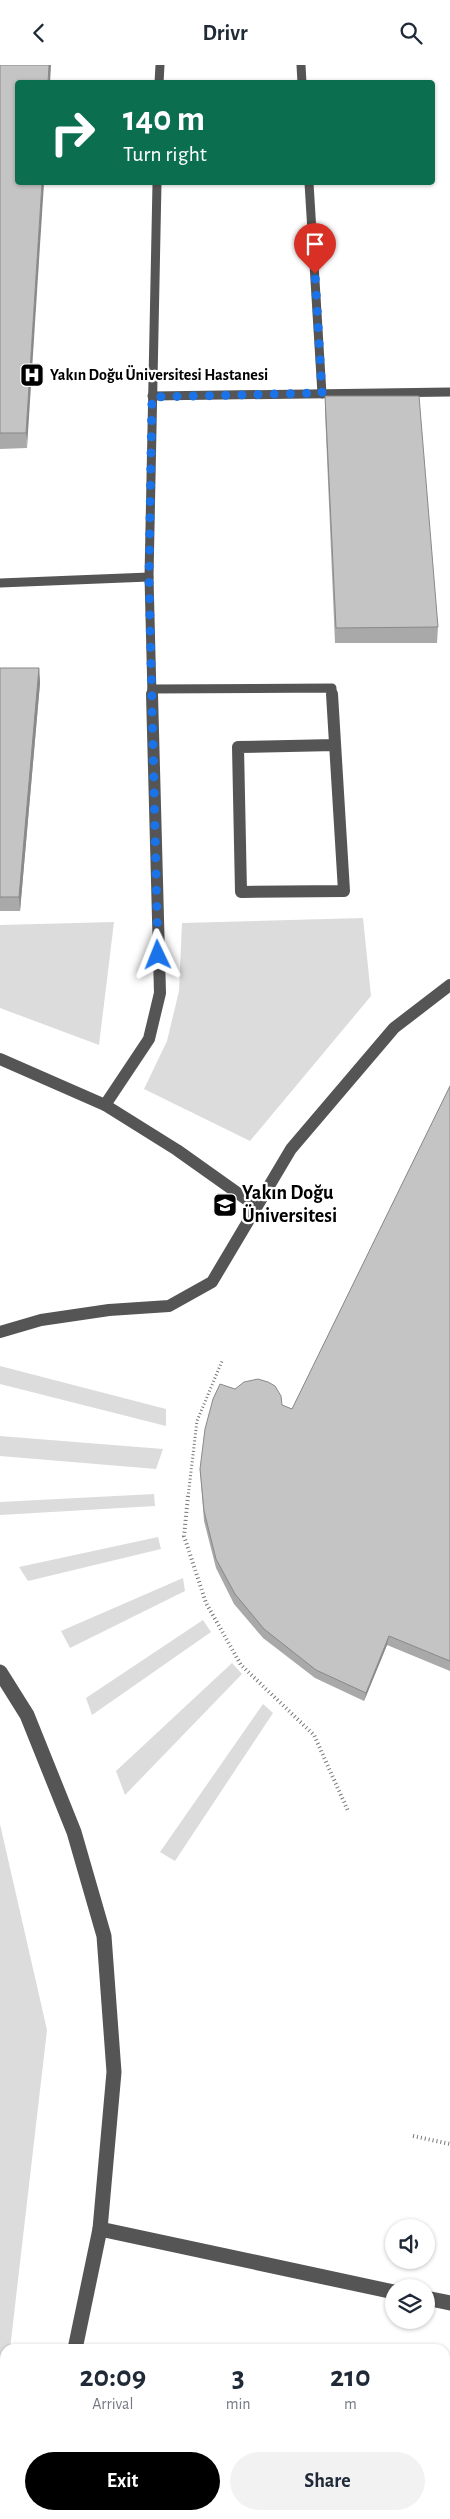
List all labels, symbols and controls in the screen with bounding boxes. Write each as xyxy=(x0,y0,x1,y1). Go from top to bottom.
icon: back xyxy=(25,19,53,47)
icon: search xyxy=(397,19,425,47)
text: Drivr xyxy=(202,22,248,44)
icon: right xyxy=(40,100,105,165)
text: 140 m xyxy=(123,102,205,137)
text: Turn right xyxy=(123,143,207,165)
pin xyxy=(294,223,336,274)
icon: arrive xyxy=(301,230,329,258)
hospital icon: Yakın Doğu Üniversitesi Hastanesi xyxy=(19,362,45,388)
place label: Yakın Doğu Üniversitesi Hastanesi xyxy=(50,365,268,383)
position arrow xyxy=(131,928,183,980)
place label: Yakın Doğu Üniversitesi xyxy=(242,1183,337,1226)
school or university icon: Yakın Doğu Üniversitesi xyxy=(212,1192,238,1218)
map controls xyxy=(385,2219,435,2329)
button: sound xyxy=(385,2219,435,2269)
button: layers xyxy=(385,2279,435,2329)
text: 20:09 xyxy=(79,2362,146,2392)
text: 3 xyxy=(232,2362,245,2392)
text: 210 xyxy=(330,2362,371,2392)
text: Arrival xyxy=(92,2396,133,2412)
text: min xyxy=(226,2396,251,2412)
text: m xyxy=(344,2396,357,2412)
button: Exit xyxy=(25,2452,220,2510)
button: Share xyxy=(230,2452,425,2510)

